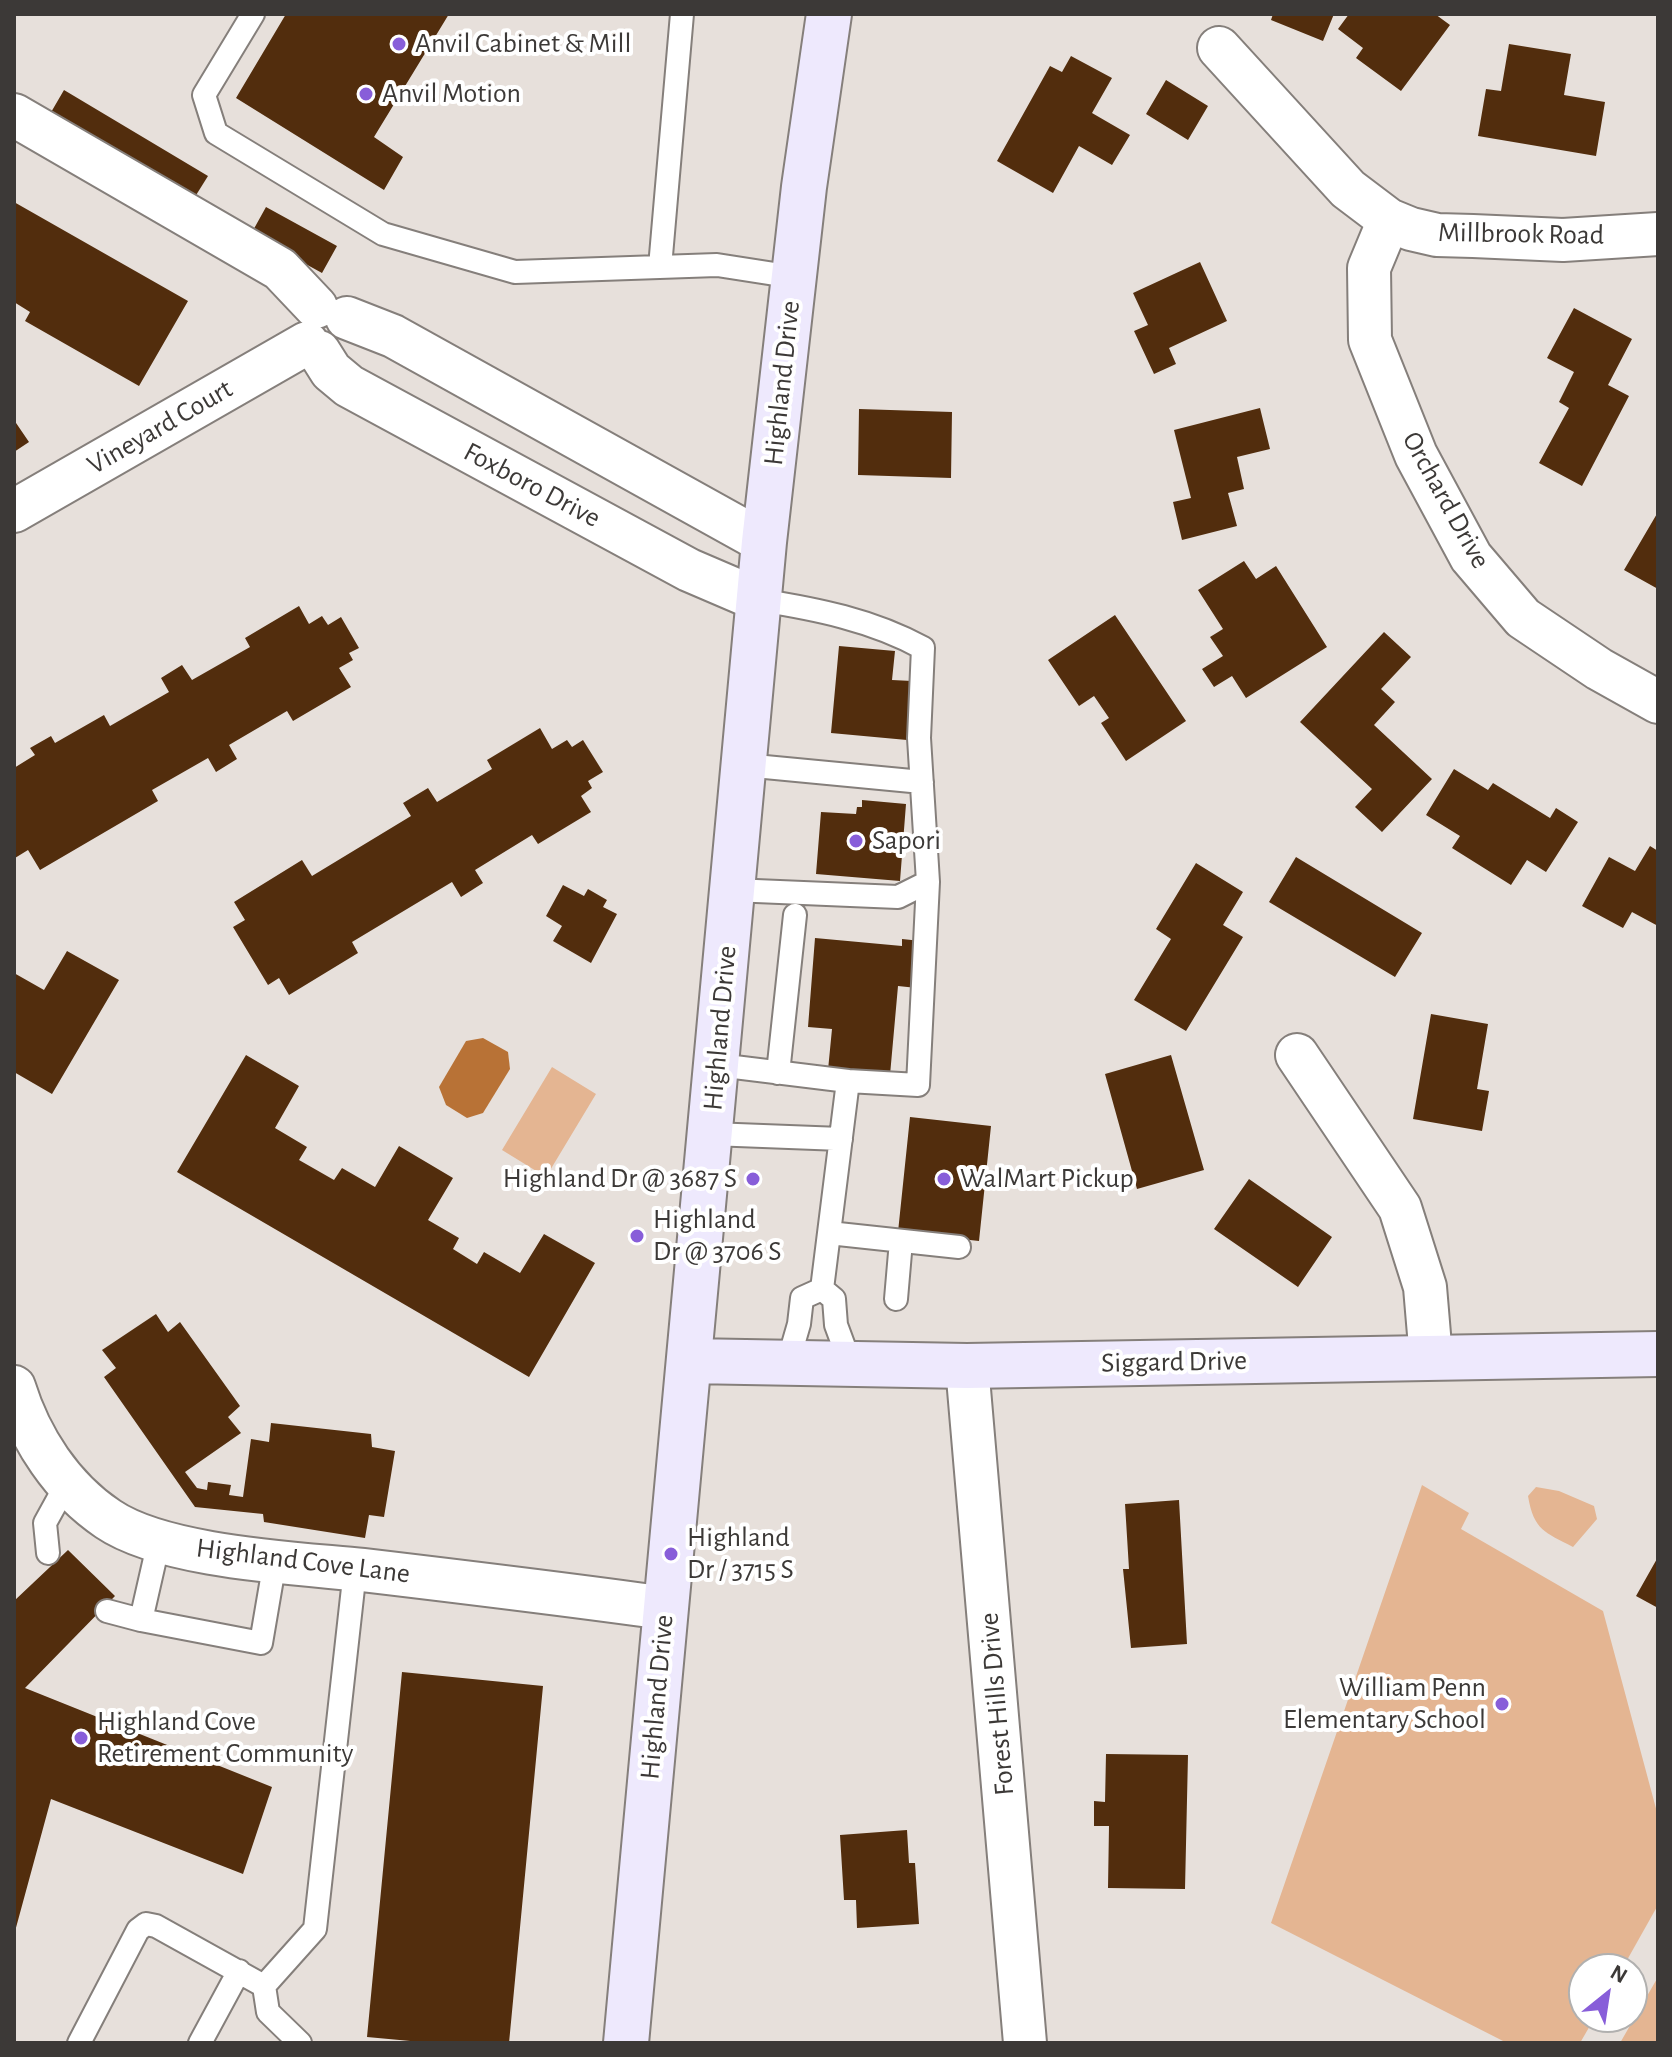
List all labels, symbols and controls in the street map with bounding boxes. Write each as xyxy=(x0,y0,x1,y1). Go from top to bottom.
place label: Anvil Cabinet & Mill xyxy=(415,27,631,61)
marker: Anvil Cabinet & Mill xyxy=(390,35,408,53)
place label: Anvil Motion xyxy=(382,77,521,111)
marker: Anvil Motion xyxy=(357,85,375,103)
street label: Millbrook Road xyxy=(1438,216,1604,252)
street label: Highland Drive xyxy=(757,299,807,467)
street label: Vineyard Court xyxy=(81,372,239,482)
street label: Orchard Drive xyxy=(1395,426,1497,574)
street label: Foxboro Drive xyxy=(458,435,606,535)
place label: Sapori xyxy=(872,824,941,858)
marker: Sapori xyxy=(847,832,865,850)
street label: Highland Drive xyxy=(696,944,744,1112)
place label: Highland Dr @ 3687 S xyxy=(503,1162,737,1196)
place label: WalMart Pickup xyxy=(960,1162,1134,1196)
marker: Highland Dr @ 3687 S xyxy=(744,1170,762,1188)
marker: WalMart Pickup xyxy=(935,1170,953,1188)
place label: Highland Dr @ 3706 S xyxy=(653,1203,781,1269)
marker: Highland Dr @ 3706 S xyxy=(628,1227,646,1245)
street label: Siggard Drive xyxy=(1101,1344,1247,1380)
place label: Highland Dr / 3715 S xyxy=(687,1521,794,1587)
street label: Highland Cove Lane xyxy=(194,1531,412,1591)
marker: Highland Dr / 3715 S xyxy=(662,1545,680,1563)
street label: Forest Hills Drive xyxy=(972,1611,1022,1797)
street label: Highland Drive xyxy=(633,1613,681,1781)
place label: William Penn Elementary School xyxy=(1283,1671,1486,1737)
marker: William Penn Elementary School xyxy=(1493,1695,1511,1713)
place label: Highland Cove Retirement Community xyxy=(97,1705,353,1771)
marker: Highland Cove Retirement Community xyxy=(72,1729,90,1747)
north arrow xyxy=(1568,1953,1648,2033)
text: N xyxy=(1607,1961,1631,1987)

